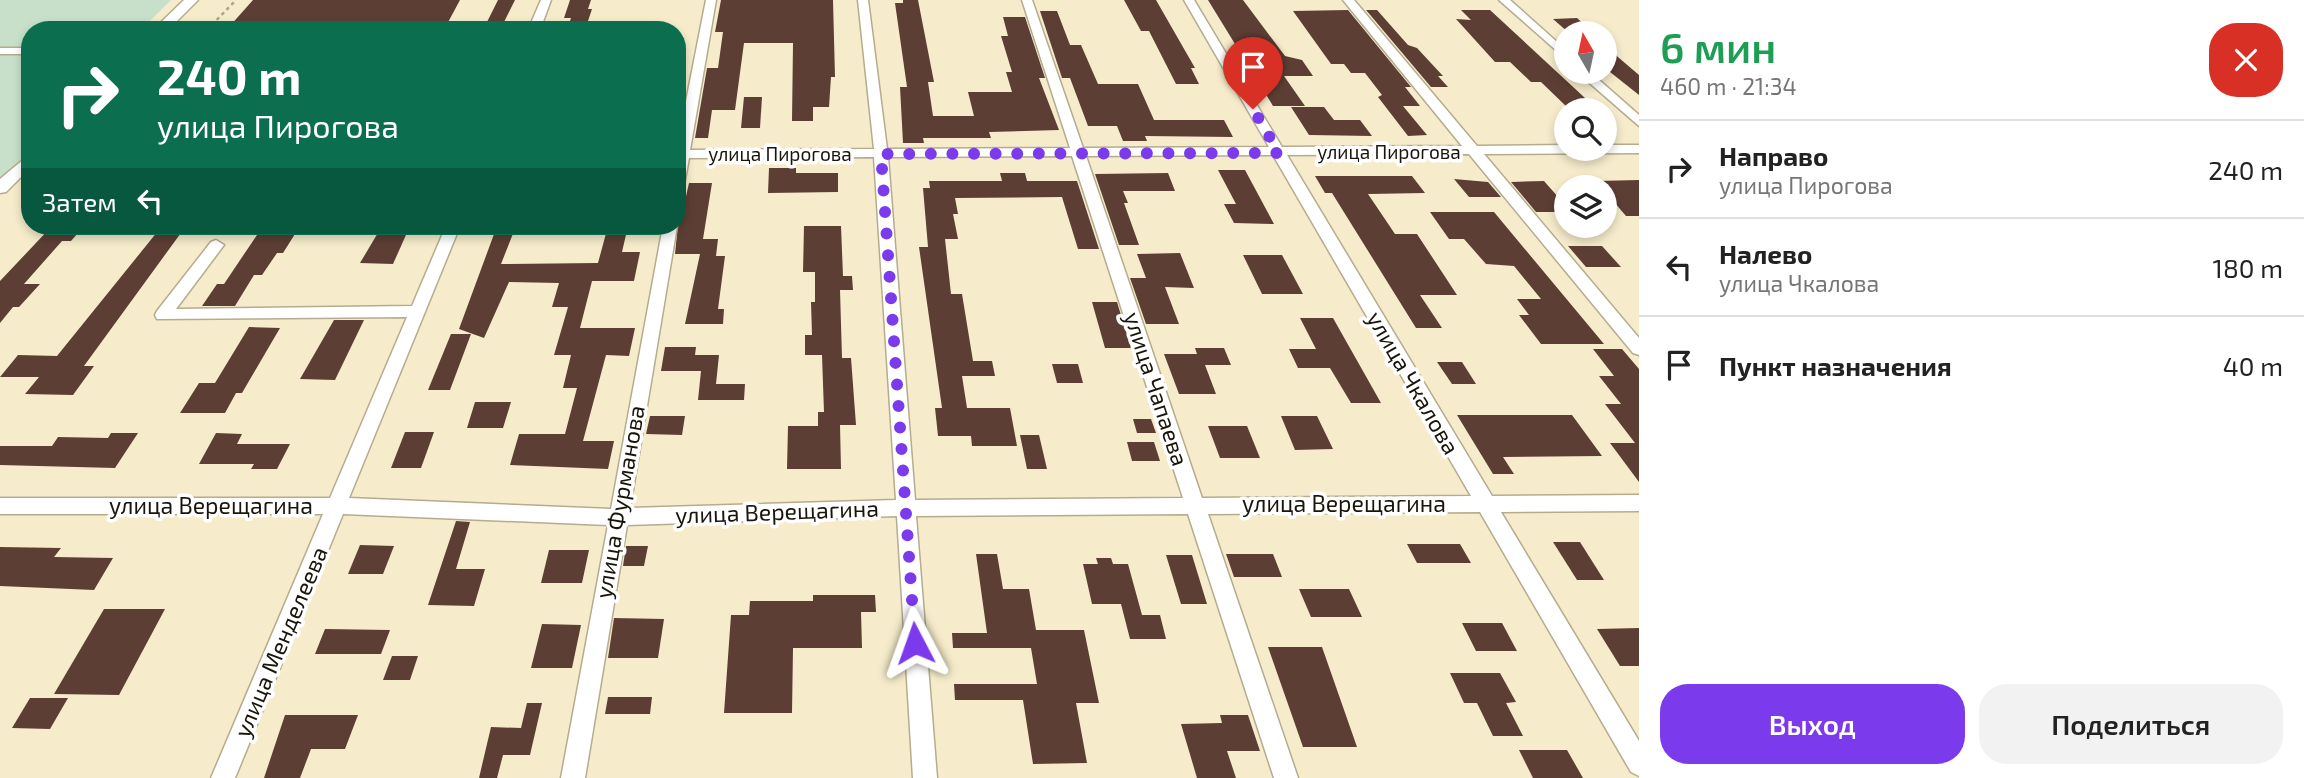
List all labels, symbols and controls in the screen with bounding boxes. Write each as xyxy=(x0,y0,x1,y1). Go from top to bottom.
north arrow xyxy=(1554,21,1617,84)
map controls xyxy=(1554,21,1617,238)
text: 6 мин xyxy=(1660,21,1776,71)
button: close xyxy=(2209,23,2283,97)
pin xyxy=(1223,37,1283,109)
text: 240 m xyxy=(157,46,301,105)
icon: arrive xyxy=(1234,48,1272,86)
icon: right xyxy=(42,49,133,140)
text: 460 m · 21:34 xyxy=(1660,72,1797,100)
button: search xyxy=(1554,98,1617,161)
text: улица Пирогова xyxy=(157,106,399,144)
street label: улица Пирогова xyxy=(1317,140,1461,164)
text: Направо xyxy=(1719,140,1828,171)
street label: улица Пирогова xyxy=(708,142,852,166)
icon: right xyxy=(1660,150,1698,188)
text: 240 m xyxy=(2208,154,2283,185)
text: улица Пирогова xyxy=(1719,171,1893,199)
button: layers xyxy=(1554,175,1617,238)
icon: left xyxy=(131,182,169,220)
text: Затем xyxy=(42,186,117,217)
text: Налево xyxy=(1719,238,1812,269)
icon: left xyxy=(1660,248,1698,286)
text: 180 m xyxy=(2213,252,2283,283)
text: улица Чкалова xyxy=(1719,269,1879,297)
street label: улица Чкалова xyxy=(1361,306,1466,459)
street label: улица Чапаева xyxy=(1118,308,1195,470)
icon: arrive xyxy=(1660,346,1698,384)
text: Пункт назначения xyxy=(1719,350,1952,381)
text: 40 m xyxy=(2223,350,2283,381)
street label: улица Фурманова xyxy=(588,403,651,601)
street label: улица Верещагина xyxy=(1242,489,1446,518)
street label: улица Верещагина xyxy=(109,491,313,520)
street label: улица Верещагина xyxy=(675,493,879,530)
street label: улица Менделеева xyxy=(227,542,334,742)
position arrow xyxy=(878,606,952,680)
button: Выход xyxy=(1660,684,1965,764)
button: Поделиться xyxy=(1979,684,2283,764)

